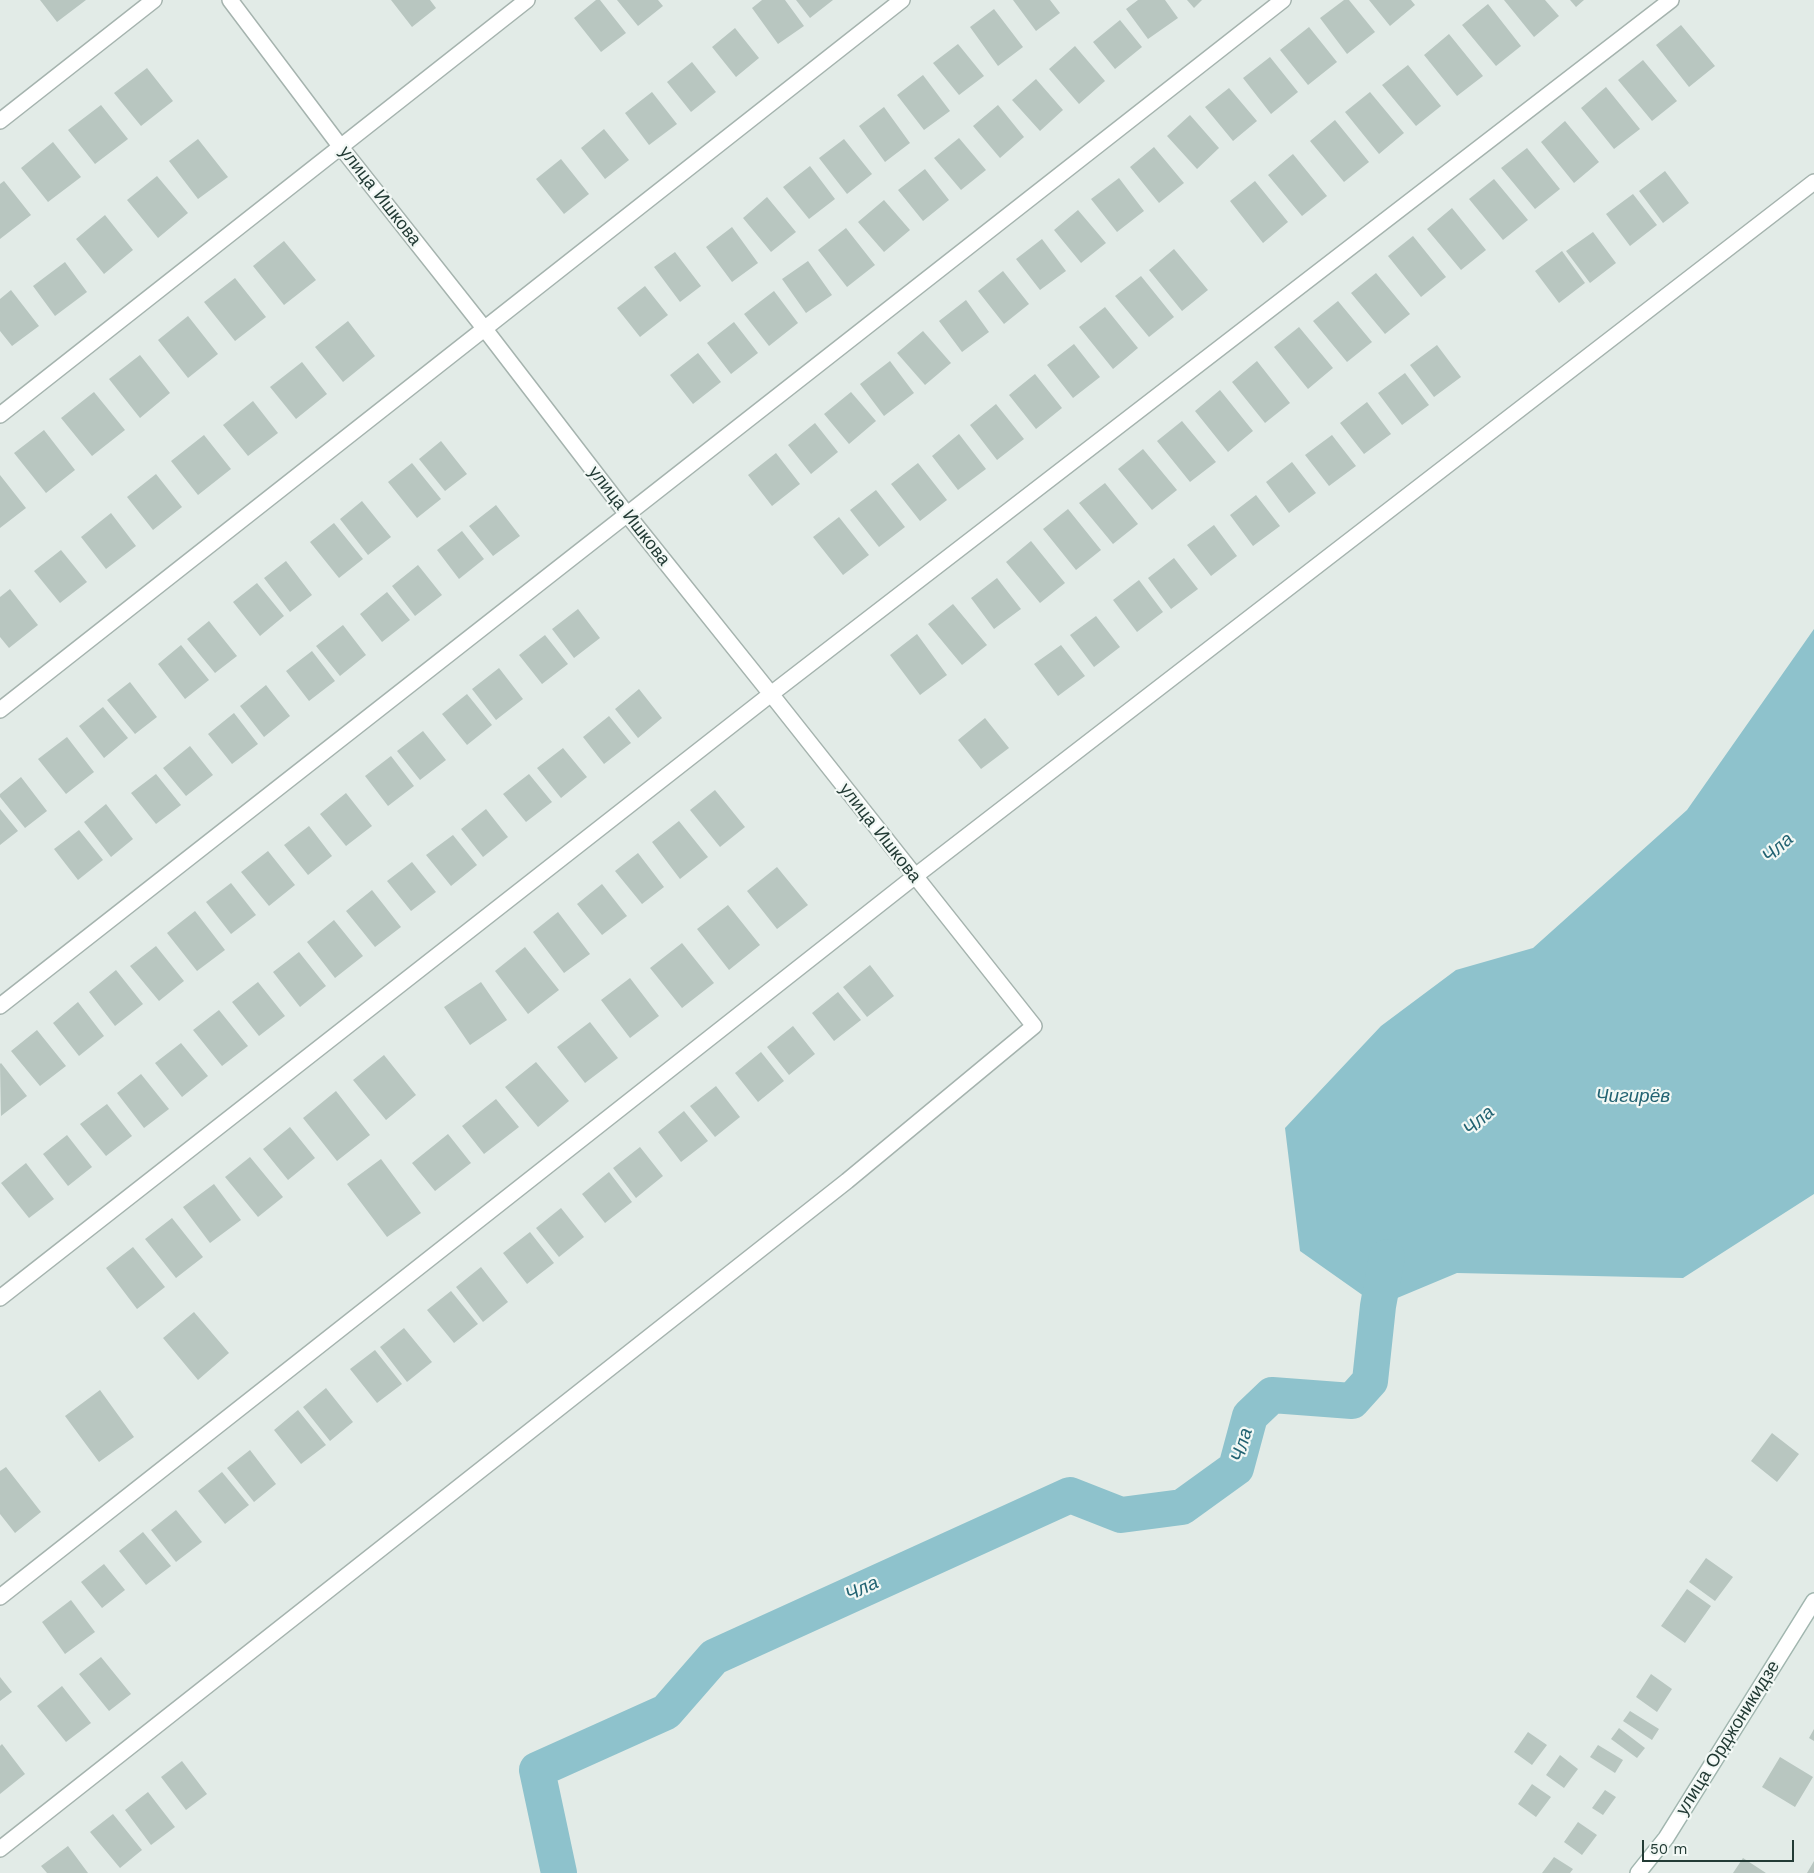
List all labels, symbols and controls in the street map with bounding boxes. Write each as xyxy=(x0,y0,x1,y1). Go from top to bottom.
street label: улица Ишкова xyxy=(334,142,426,250)
street label: улица Ишкова xyxy=(583,462,675,570)
street label: улица Ишкова xyxy=(834,779,926,887)
water label: Чла xyxy=(1758,828,1798,868)
water label: Чигирёв xyxy=(1596,1085,1670,1107)
water label: Чла xyxy=(1459,1101,1499,1141)
water label: Чла xyxy=(1226,1425,1258,1465)
water label: Чла xyxy=(842,1571,882,1607)
street label: улица Орджоникидзе xyxy=(1672,1657,1784,1819)
scale bar xyxy=(1644,1830,1796,1862)
text: 50 m xyxy=(1650,1840,1687,1858)

